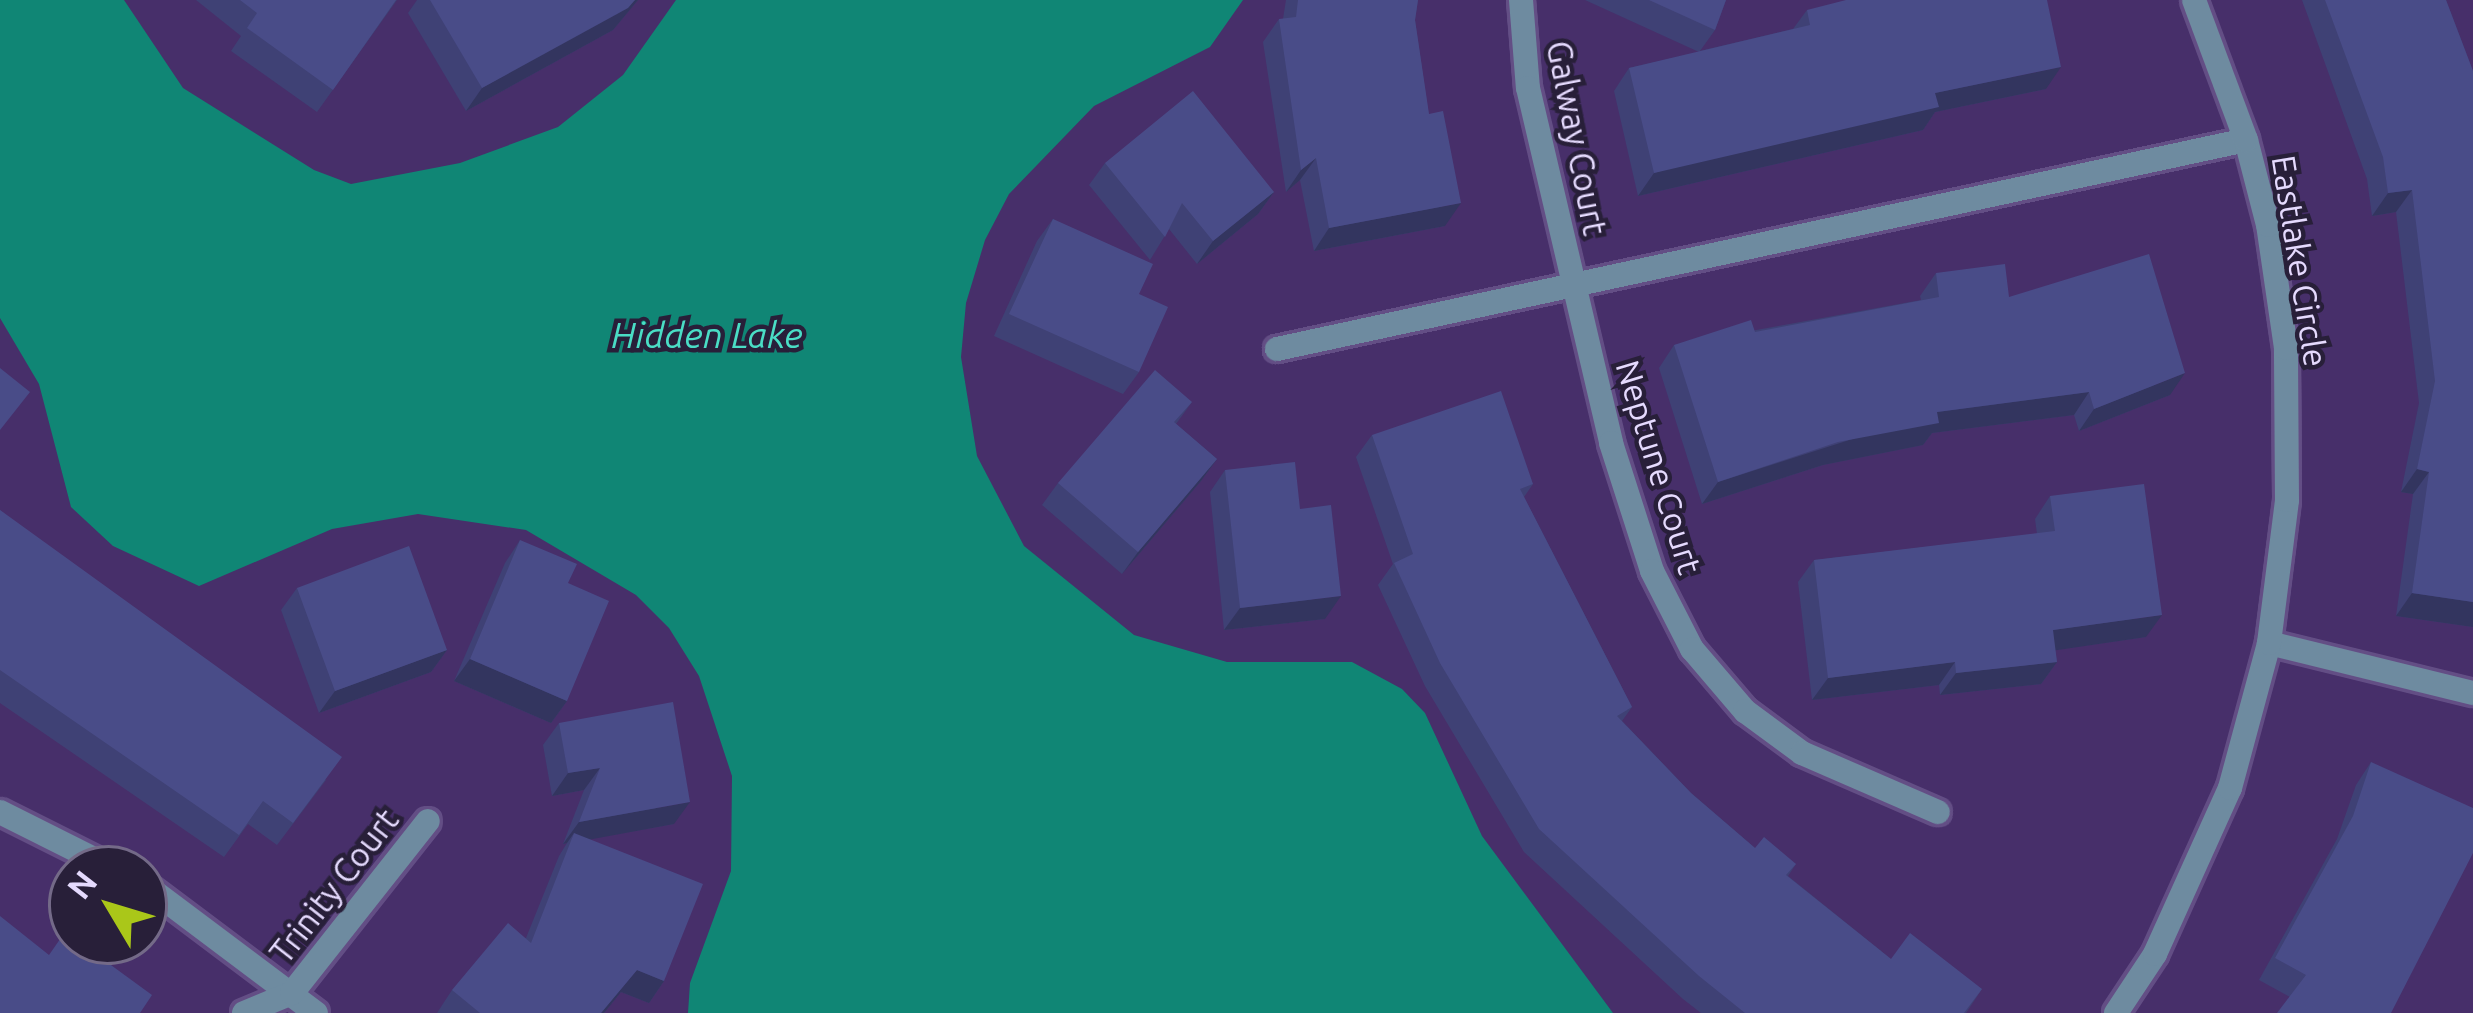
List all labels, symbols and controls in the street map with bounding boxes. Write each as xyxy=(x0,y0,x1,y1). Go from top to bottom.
street label: Galway Court xyxy=(1539,37,1615,239)
street label: Eastlake Circle xyxy=(2264,153,2336,369)
water label: Hidden Lake xyxy=(611,313,803,357)
street label: Neptune Court xyxy=(1608,355,1710,579)
street label: Trinity Court xyxy=(261,801,407,971)
north arrow xyxy=(48,845,168,965)
text: N xyxy=(59,863,104,905)

